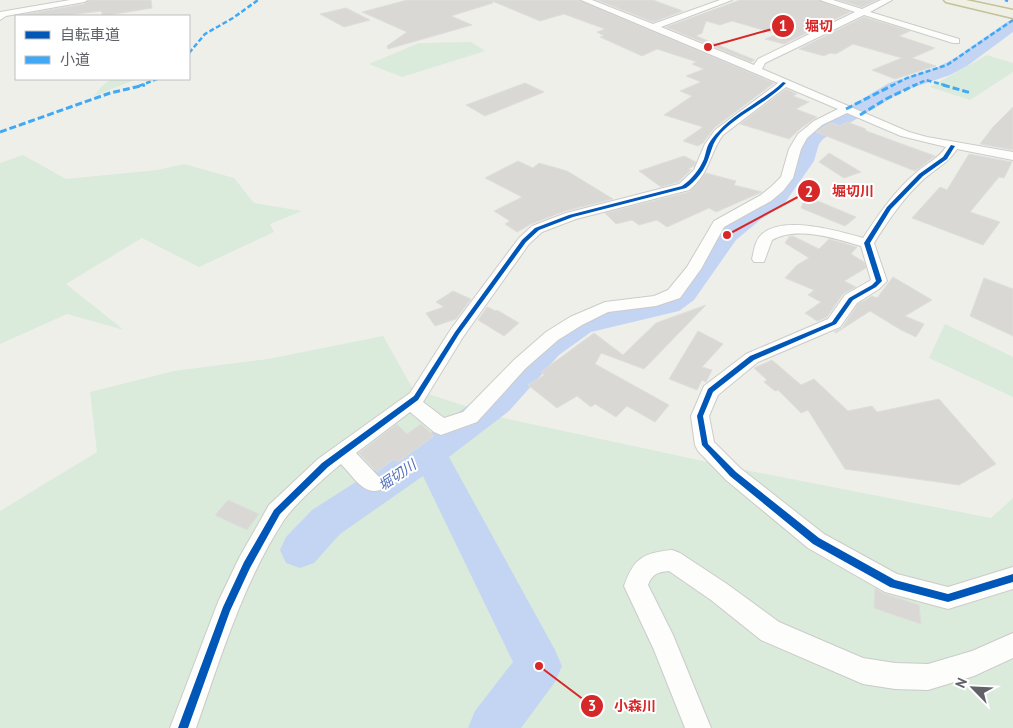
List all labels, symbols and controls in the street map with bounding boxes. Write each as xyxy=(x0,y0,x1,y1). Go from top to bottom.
callout: 堀切 xyxy=(770,12,843,41)
legend xyxy=(15,15,190,80)
text: 1 xyxy=(779,16,787,35)
text: 堀切 xyxy=(805,17,833,35)
text: 自転車道 xyxy=(60,25,120,44)
text: 小道 xyxy=(60,50,90,69)
callout: 堀切川 xyxy=(797,177,884,206)
text: 2 xyxy=(805,182,813,201)
text: 堀切川 xyxy=(832,182,874,200)
water label: 堀切川 xyxy=(375,455,421,494)
north arrow xyxy=(948,663,998,713)
text: N xyxy=(951,675,971,691)
callout: 小森川 xyxy=(579,692,666,721)
text: 3 xyxy=(588,696,596,715)
text: 小森川 xyxy=(614,697,656,715)

